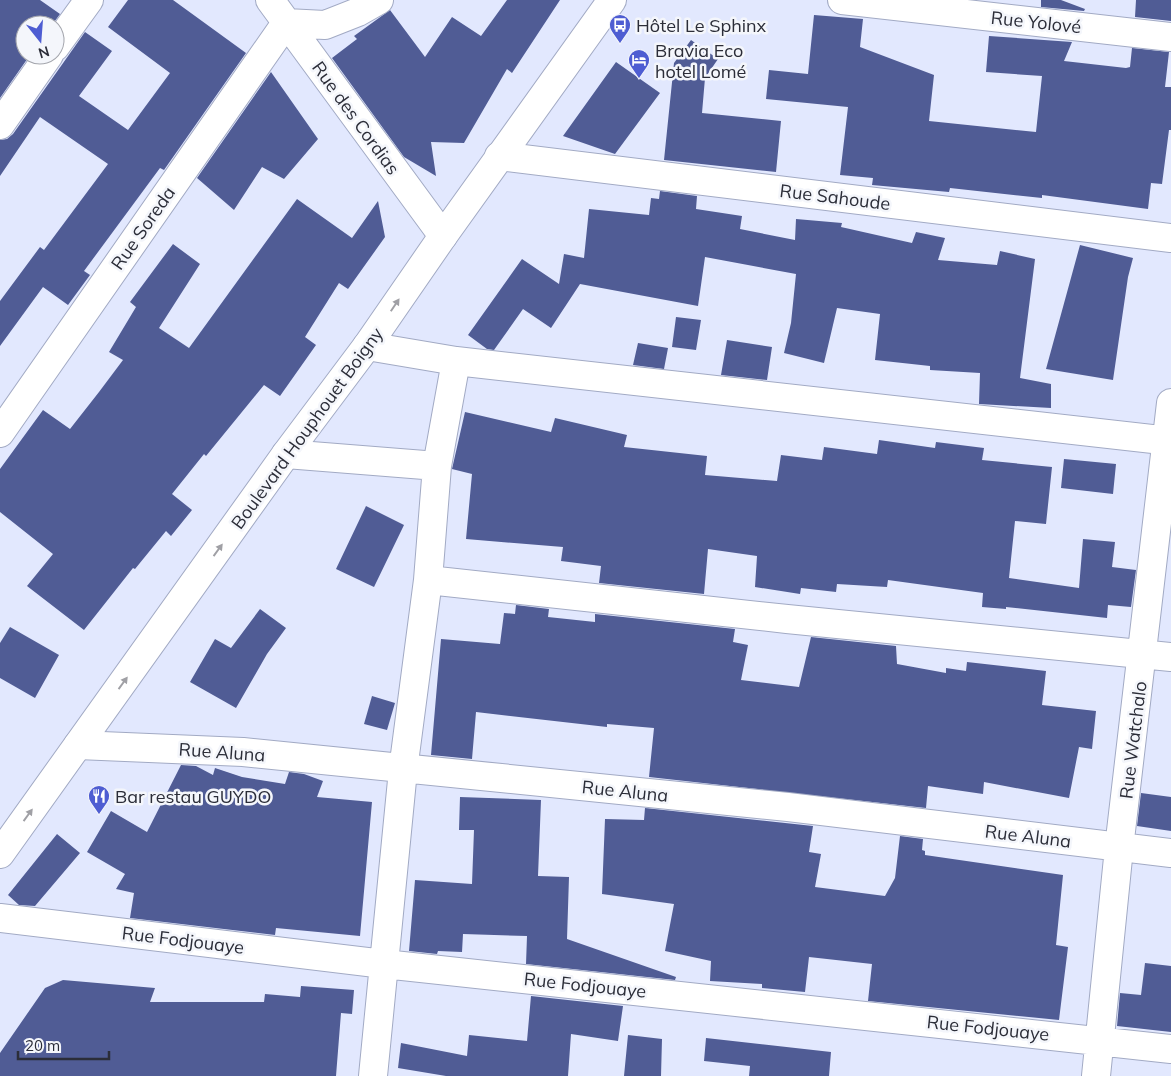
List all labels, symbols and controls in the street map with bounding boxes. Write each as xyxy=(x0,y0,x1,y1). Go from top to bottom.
street label: Rue Yolové xyxy=(990,6,1082,38)
bus stop icon: Hôtel Le Sphinx xyxy=(608,13,632,44)
place label: Hôtel Le Sphinx xyxy=(636,14,767,37)
north arrow xyxy=(15,15,65,65)
place label: Bravia Eco hotel Lomé xyxy=(655,39,746,83)
text: N xyxy=(36,42,51,63)
hotel icon: Bravia Eco hotel Lomé xyxy=(627,48,651,79)
street label: Rue des Cordias xyxy=(307,57,405,179)
street label: Rue Sahoude xyxy=(778,179,892,215)
street label: Rue Soreda xyxy=(106,182,180,274)
one-way arrow xyxy=(390,299,400,312)
street label: Boulevard Houphouet Boigny xyxy=(226,322,388,533)
one-way arrow xyxy=(212,544,222,557)
one-way arrow xyxy=(118,676,128,689)
street label: Rue Watchalo xyxy=(1114,680,1152,800)
street label: Rue Aluna xyxy=(178,738,266,766)
street label: Rue Aluna xyxy=(581,775,669,807)
restaurant icon: Bar restau GUYDO xyxy=(87,784,111,815)
place label: Bar restau GUYDO xyxy=(115,785,271,808)
one-way arrow xyxy=(23,808,33,822)
street label: Rue Aluna xyxy=(984,819,1072,853)
street label: Rue Fodjouaye xyxy=(121,921,245,959)
street label: Rue Fodjouaye xyxy=(523,967,647,1003)
street label: Rue Fodjouaye xyxy=(926,1010,1050,1046)
scale bar xyxy=(18,1028,109,1060)
text: 20 m xyxy=(25,1036,60,1055)

